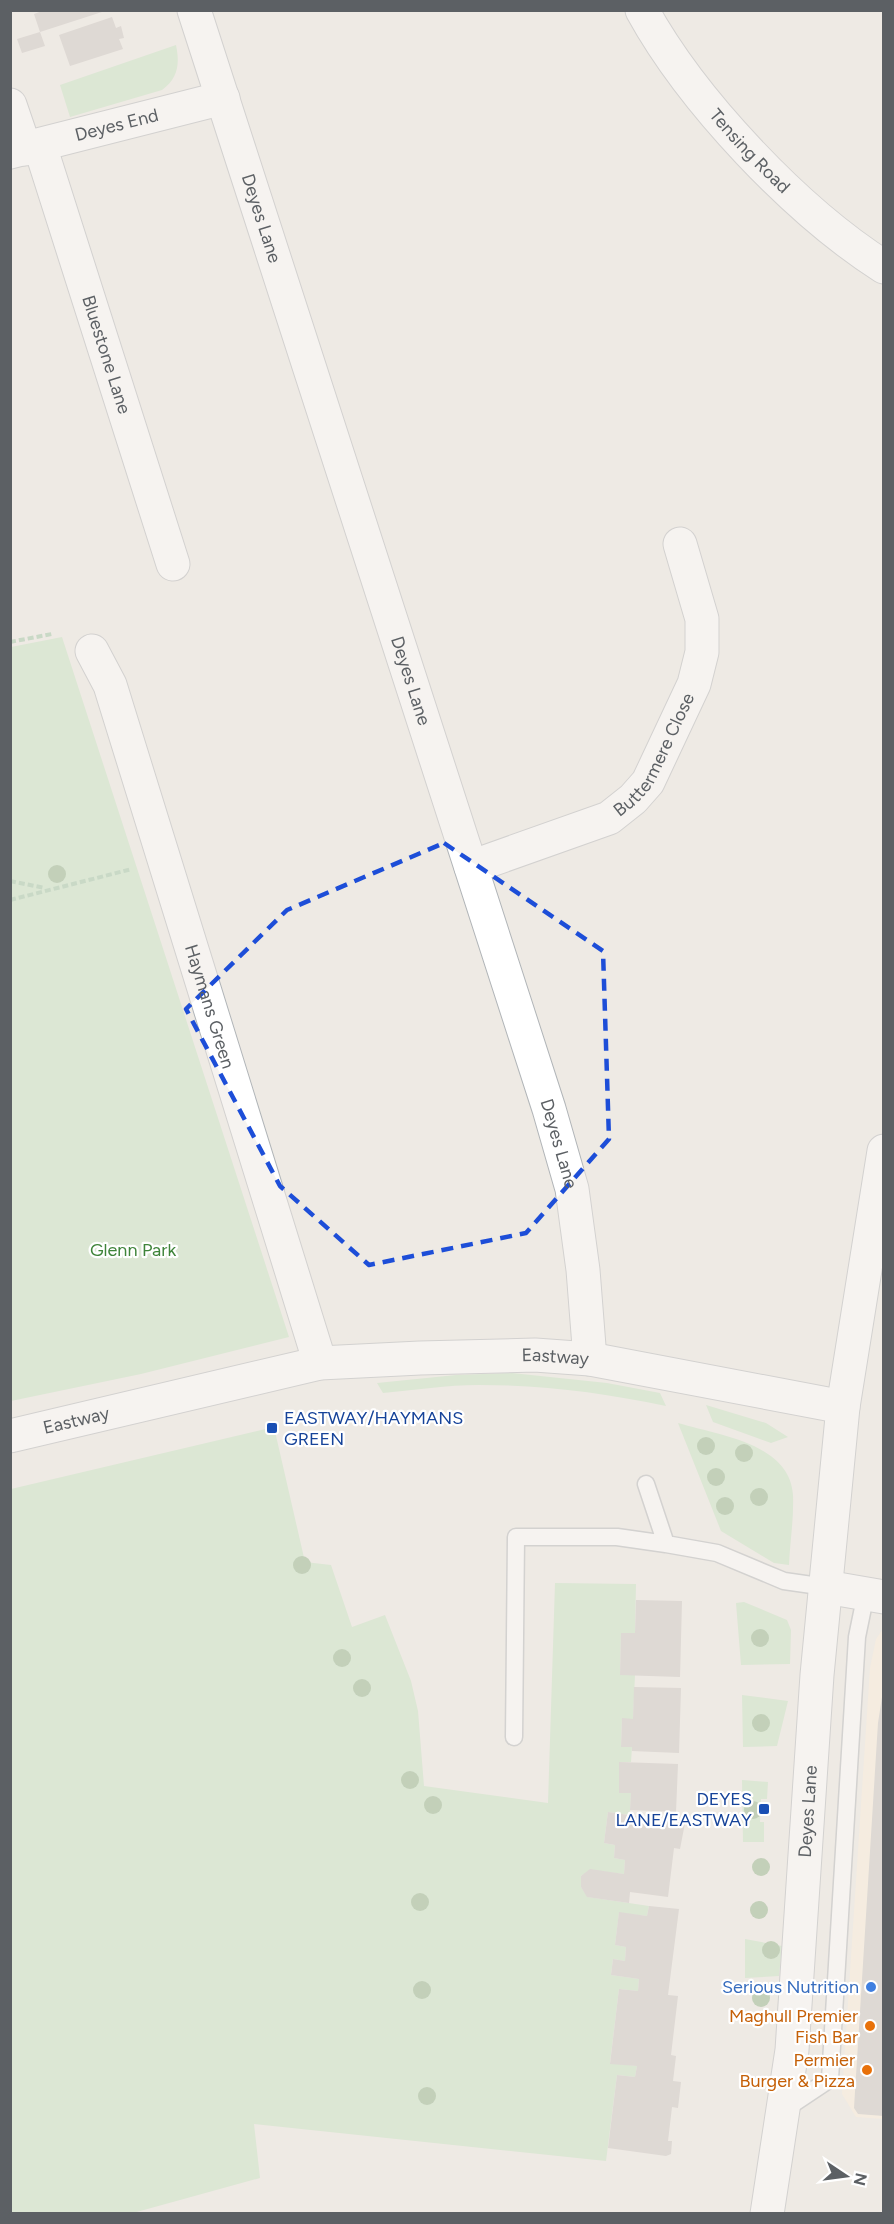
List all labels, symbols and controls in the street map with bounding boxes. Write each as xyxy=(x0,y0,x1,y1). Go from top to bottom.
street label: Deyes End xyxy=(73,104,161,146)
street label: Tensing Road xyxy=(705,104,795,198)
street label: Deyes Lane xyxy=(237,171,286,266)
street label: Bluestone Lane xyxy=(77,293,136,417)
street label: Deyes Lane xyxy=(386,634,435,728)
street label: Buttermere Close xyxy=(609,689,699,821)
street label: Haymans Green xyxy=(180,942,239,1071)
street label: Deyes Lane xyxy=(535,1096,582,1191)
park label: Glenn Park xyxy=(90,1239,176,1261)
street label: Eastway xyxy=(521,1344,590,1370)
street label: Eastway xyxy=(41,1402,112,1439)
place label: EASTWAY/HAYMANS GREEN xyxy=(284,1407,463,1450)
marker: EASTWAY/HAYMANS GREEN xyxy=(265,1421,279,1435)
street label: Deyes Lane xyxy=(794,1764,822,1858)
place label: DEYES LANE/EASTWAY xyxy=(615,1788,752,1831)
marker: DEYES LANE/EASTWAY xyxy=(757,1802,771,1816)
place label: Serious Nutrition xyxy=(722,1976,859,1998)
marker: Serious Nutrition xyxy=(864,1980,878,1994)
place label: Maghull Premier Fish Bar xyxy=(729,2005,858,2048)
marker: Maghull Premier Fish Bar xyxy=(863,2019,877,2033)
place label: Permier Burger & Pizza xyxy=(739,2049,855,2092)
marker: Permier Burger & Pizza xyxy=(860,2063,874,2077)
north arrow xyxy=(816,2146,876,2206)
text: N xyxy=(849,2171,871,2187)

